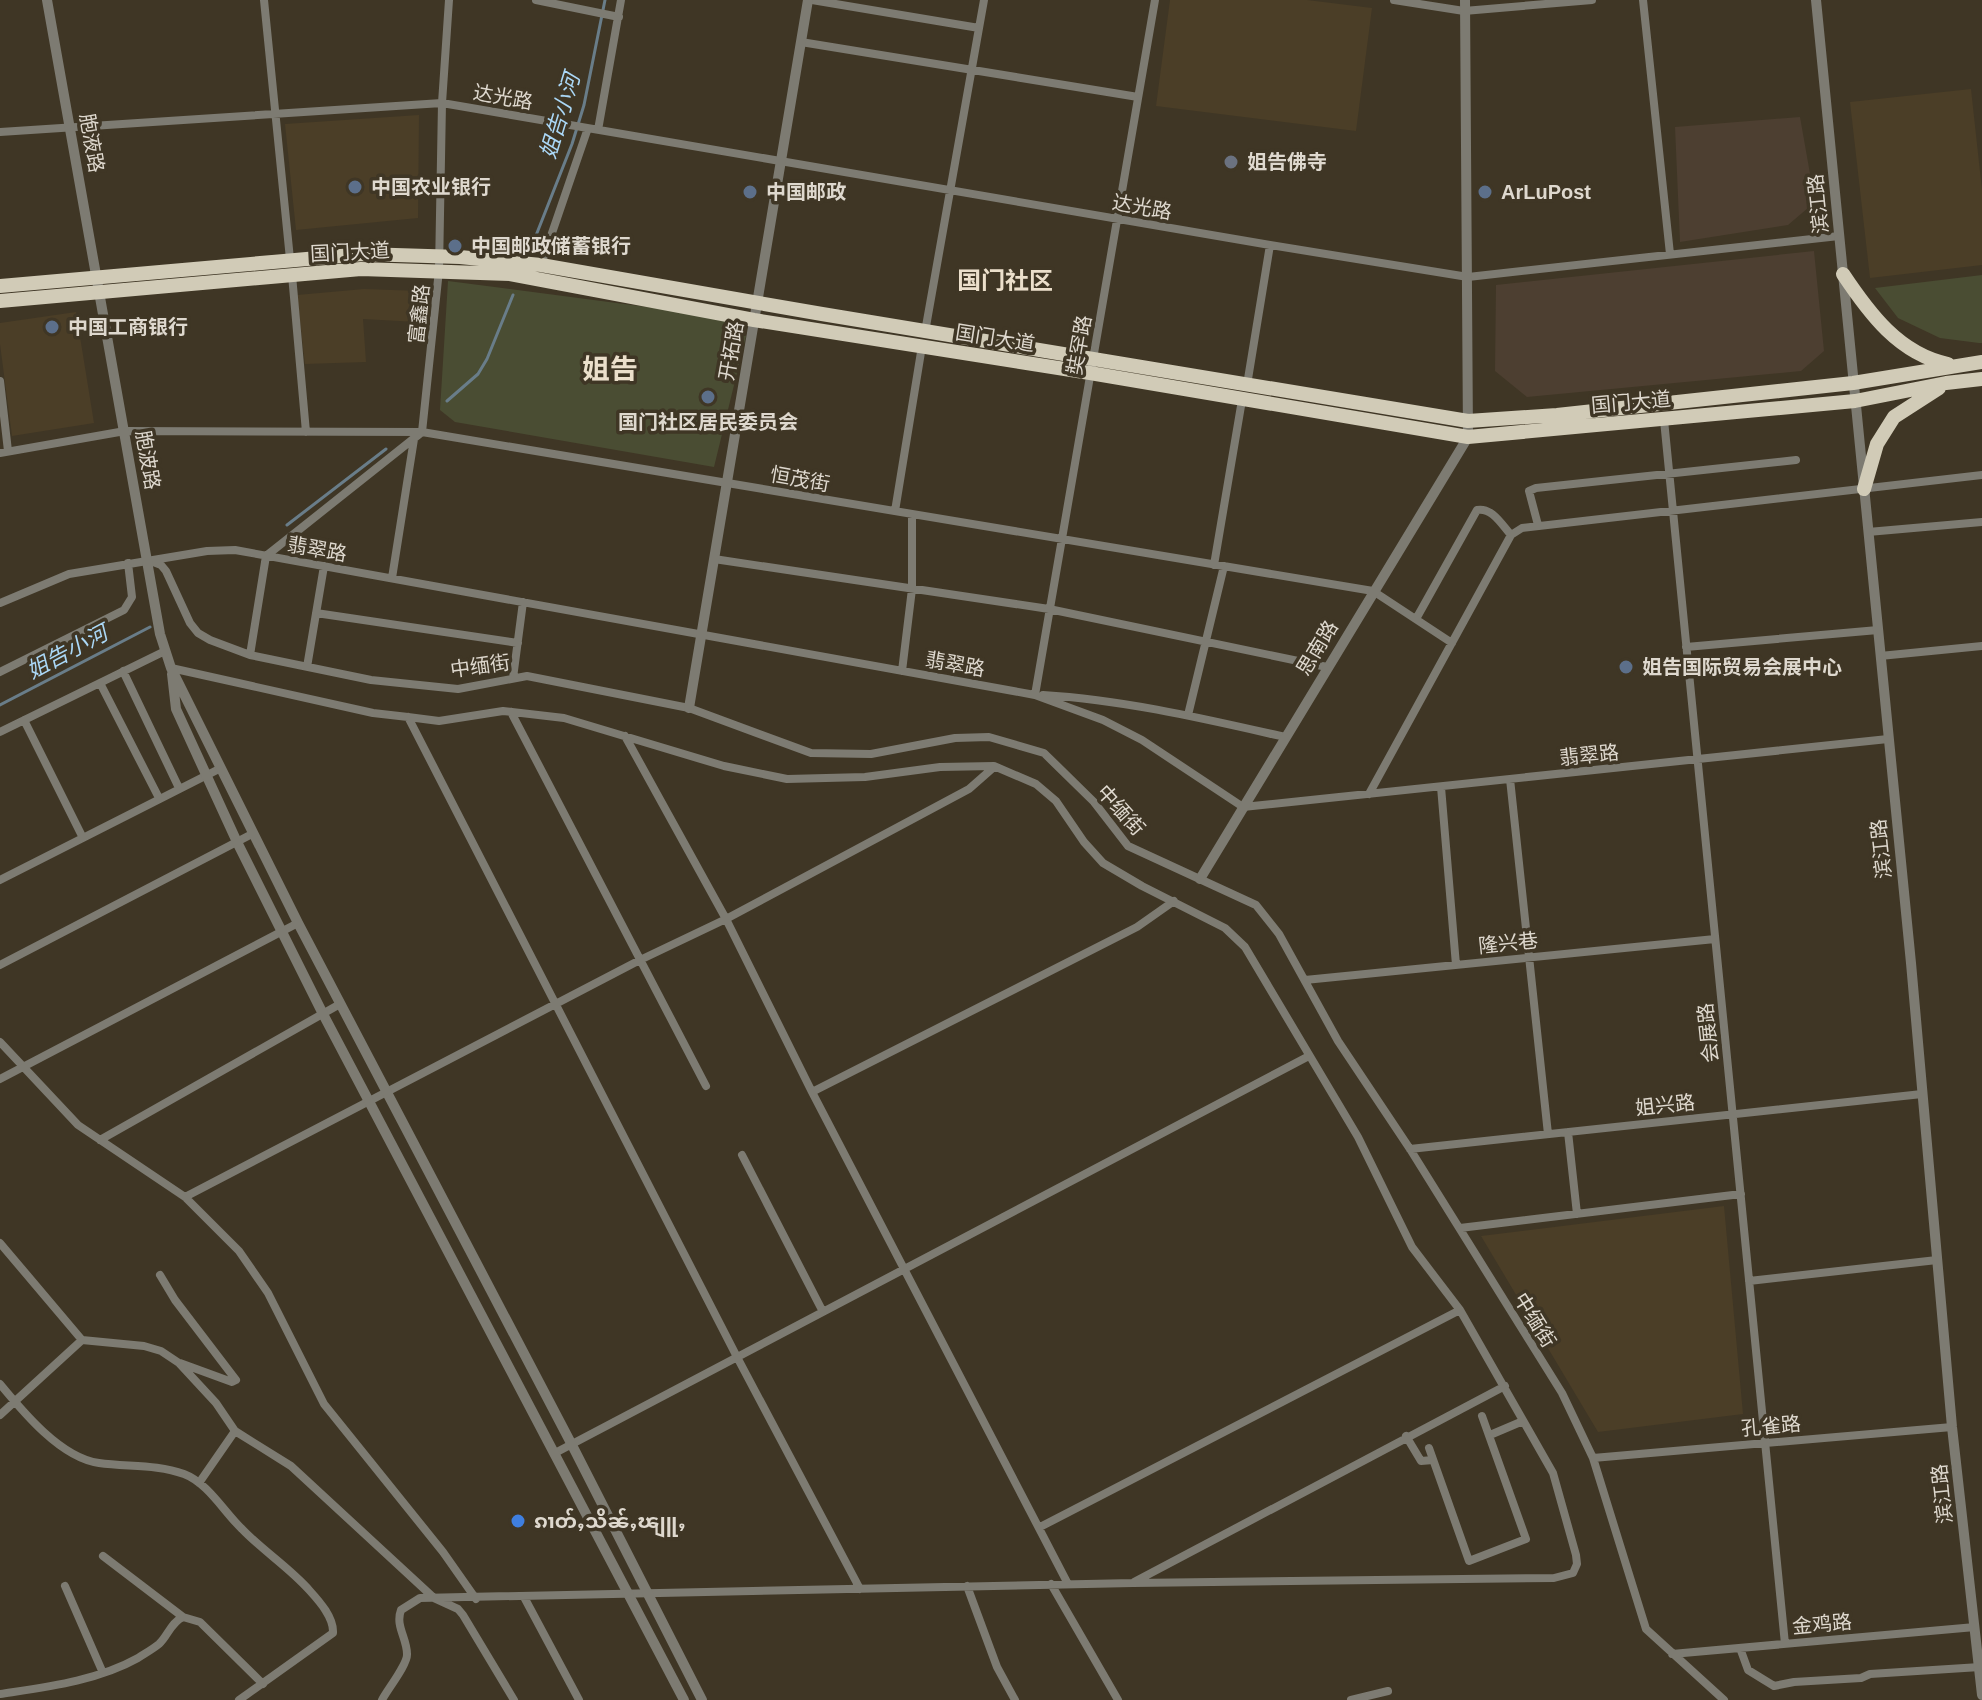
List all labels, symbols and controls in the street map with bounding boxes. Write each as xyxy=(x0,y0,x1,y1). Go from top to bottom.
water label: 姐告小河 xyxy=(535,66,586,162)
street label: 达光路 xyxy=(472,81,534,113)
street label: 胞液路 xyxy=(76,112,108,174)
place label: 姐告佛寺 xyxy=(1247,151,1327,173)
marker: 姐告佛寺 xyxy=(1222,153,1240,171)
street label: 滨江路 xyxy=(1804,173,1832,235)
place label: 中国农业银行 xyxy=(371,176,491,198)
marker: 中国农业银行 xyxy=(346,178,364,196)
place label: 中国邮政 xyxy=(766,181,846,203)
place label: ArLuPost xyxy=(1501,181,1591,203)
marker: 中国邮政 xyxy=(741,183,759,201)
marker: ArLuPost xyxy=(1476,183,1494,201)
street label: 达光路 xyxy=(1111,191,1173,223)
place label: 中国邮政储蓄银行 xyxy=(471,235,631,257)
marker: 中国邮政储蓄银行 xyxy=(446,237,464,255)
street label: 国门大道 xyxy=(309,239,391,265)
district label: 国门社区 xyxy=(957,267,1053,294)
street label: 富鑫路 xyxy=(405,283,433,345)
street label: 奘罕路 xyxy=(1063,314,1095,376)
place label: 中国工商银行 xyxy=(68,316,188,338)
marker: 中国工商银行 xyxy=(43,318,61,336)
street label: 开拓路 xyxy=(715,320,747,382)
street label: 国门大道 xyxy=(954,321,1036,355)
district label: 姐告 xyxy=(582,354,638,385)
marker: 国门社区居民委员会 xyxy=(699,388,717,406)
street label: 国门大道 xyxy=(1590,388,1672,416)
place label: 国门社区居民委员会 xyxy=(618,411,798,433)
street label: 胞波路 xyxy=(132,429,164,491)
street label: 恒茂街 xyxy=(769,463,831,495)
street label: 翡翠路 xyxy=(286,533,348,565)
street label: 思南路 xyxy=(1292,617,1342,679)
water label: 姐告小河 xyxy=(22,618,115,684)
street label: 翡翠路 xyxy=(924,648,986,680)
street label: 中缅街 xyxy=(449,651,511,681)
place label: 姐告国际贸易会展中心 xyxy=(1642,656,1842,678)
marker: 姐告国际贸易会展中心 xyxy=(1617,658,1635,676)
street label: 翡翠路 xyxy=(1558,741,1620,769)
street label: 中缅街 xyxy=(1093,780,1149,840)
street label: 滨江路 xyxy=(1867,818,1895,880)
street label: 隆兴巷 xyxy=(1477,929,1539,957)
street label: 会展路 xyxy=(1694,1002,1722,1064)
street label: 姐兴路 xyxy=(1634,1091,1696,1119)
street label: 中缅街 xyxy=(1510,1289,1560,1351)
street label: 孔雀路 xyxy=(1740,1412,1802,1440)
street label: 滨江路 xyxy=(1928,1463,1956,1525)
place label: ၵၢတ်ႇသိၼ်ႇၽျူႇ xyxy=(534,1508,686,1538)
marker: ၵၢတ်ႇသိၼ်ႇၽျူႇ xyxy=(509,1512,527,1530)
street label: 金鸡路 xyxy=(1791,1610,1853,1638)

